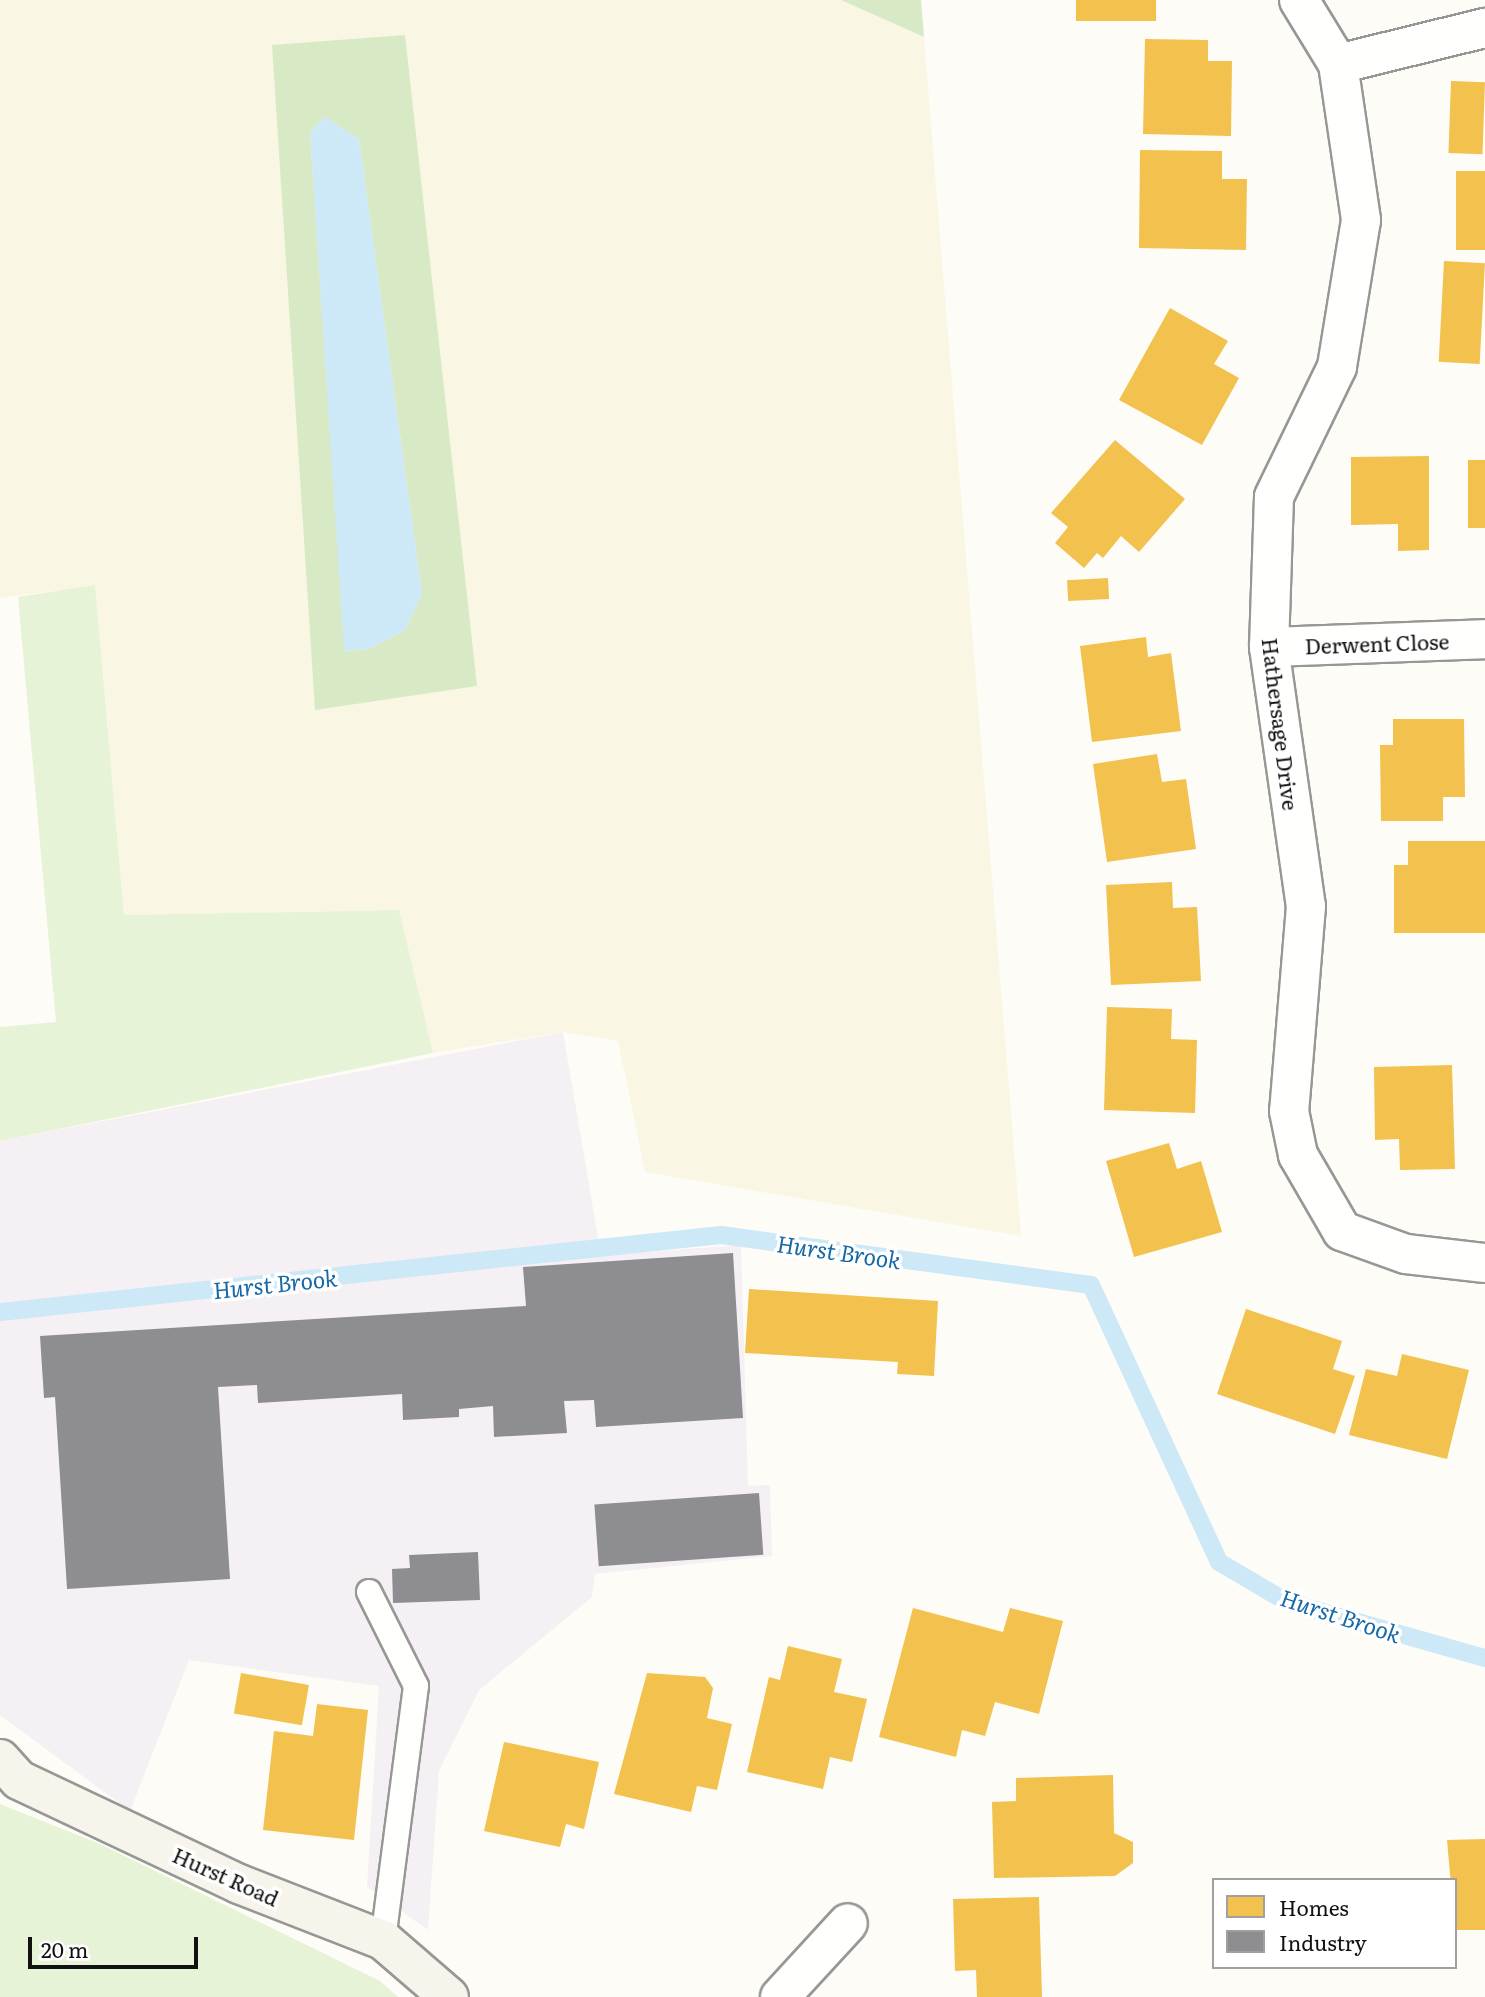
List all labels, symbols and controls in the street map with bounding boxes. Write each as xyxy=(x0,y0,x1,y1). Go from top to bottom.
street label: Derwent Close xyxy=(1304,628,1450,658)
street label: Hathersage Drive xyxy=(1258,636,1304,812)
water label: Hurst Brook xyxy=(775,1229,903,1273)
water label: Hurst Brook xyxy=(211,1263,339,1303)
water label: Hurst Brook xyxy=(1277,1583,1405,1647)
street label: Hurst Road xyxy=(169,1841,283,1911)
legend xyxy=(1212,1878,1457,1969)
text: Homes xyxy=(1279,1891,1349,1922)
scale bar xyxy=(32,1924,201,1968)
text: Industry xyxy=(1279,1926,1367,1957)
text: 20 m xyxy=(41,1933,88,1964)

